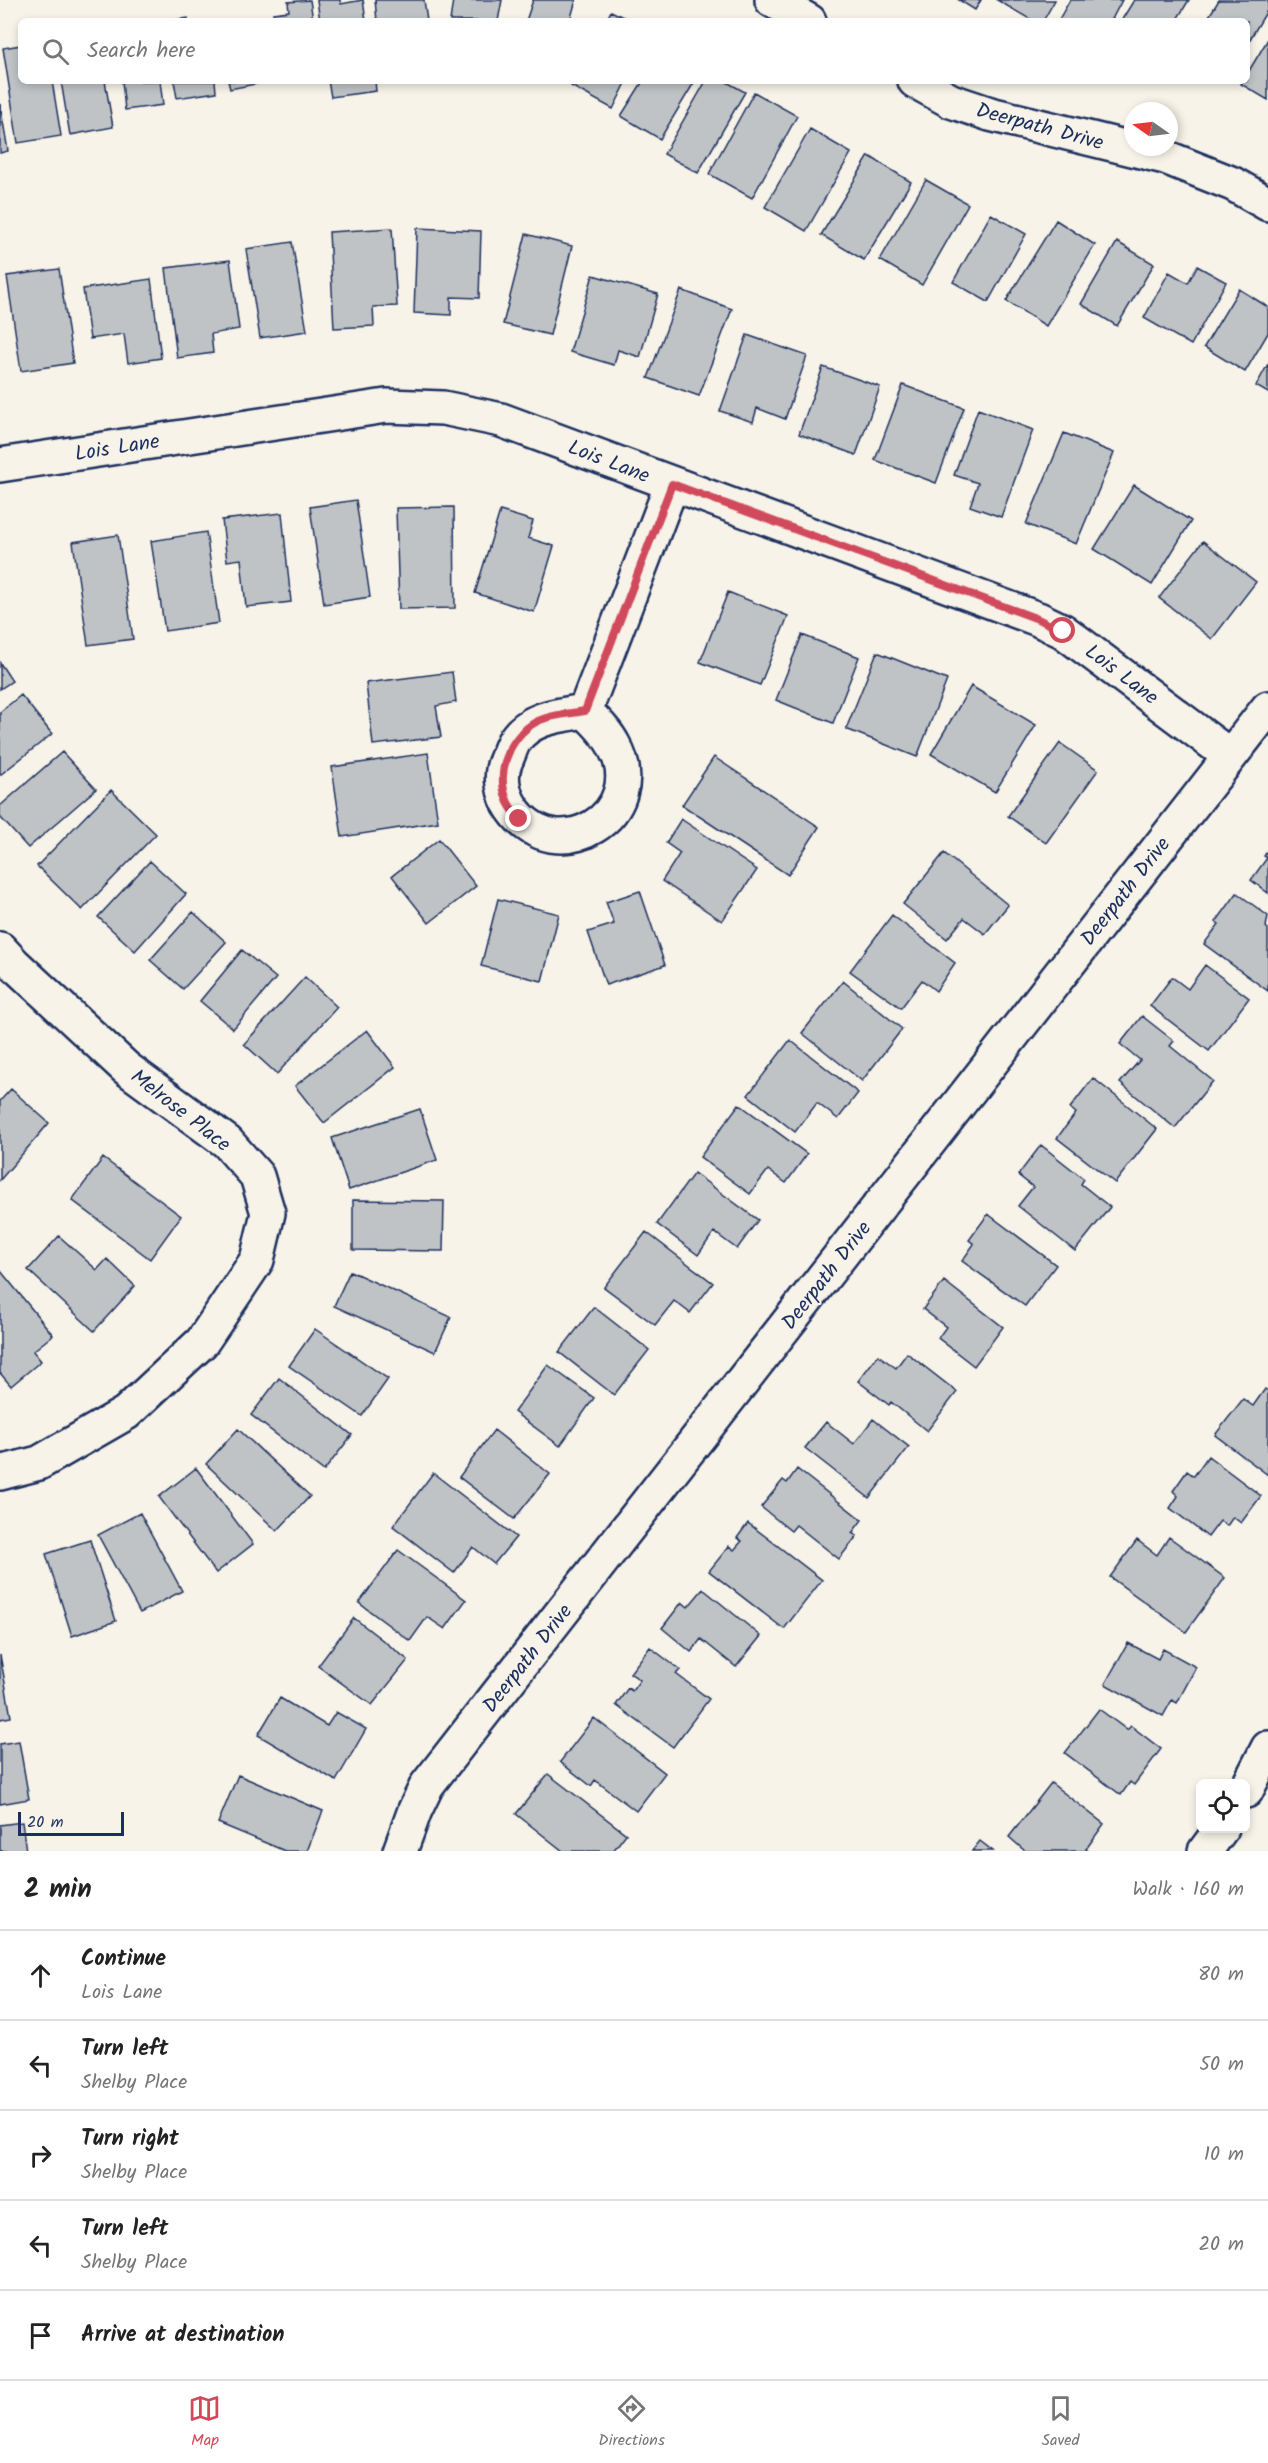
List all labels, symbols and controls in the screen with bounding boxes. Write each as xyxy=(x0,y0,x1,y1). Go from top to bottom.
search box xyxy=(18,18,1250,84)
text: Search here xyxy=(87,34,195,69)
icon: search xyxy=(39,35,72,68)
street label: Deerpath Drive xyxy=(972,95,1108,160)
north arrow xyxy=(1124,102,1178,156)
street label: Lois Lane xyxy=(73,425,162,471)
street label: Lois Lane xyxy=(563,432,655,493)
route start xyxy=(1049,617,1075,643)
street label: Lois Lane xyxy=(1077,636,1166,714)
route end xyxy=(505,805,531,831)
street label: Deerpath Drive xyxy=(1073,830,1180,954)
street label: Melrose Place xyxy=(123,1061,238,1161)
street label: Deerpath Drive xyxy=(774,1214,881,1338)
street label: Deerpath Drive xyxy=(475,1597,582,1721)
map controls xyxy=(1196,1779,1250,1833)
button: locate xyxy=(1196,1779,1250,1833)
scale bar xyxy=(18,1809,124,1836)
text: 20 m xyxy=(27,1810,63,1835)
text: 2 min xyxy=(24,1869,92,1911)
text: Walk · 160 m xyxy=(1133,1874,1244,1906)
text: Continue xyxy=(81,1942,166,1977)
icon: ahead xyxy=(24,1959,57,1992)
text: 80 m xyxy=(1198,1959,1244,1991)
text: Lois Lane xyxy=(81,1977,162,2009)
text: Turn left xyxy=(81,2032,168,2067)
icon: left xyxy=(24,2049,57,2082)
text: 50 m xyxy=(1199,2049,1244,2081)
text: Shelby Place xyxy=(81,2067,187,2099)
text: Turn right xyxy=(81,2122,179,2157)
icon: right xyxy=(24,2139,57,2172)
text: 10 m xyxy=(1204,2139,1244,2171)
text: Shelby Place xyxy=(81,2157,187,2189)
text: Turn left xyxy=(81,2212,168,2247)
icon: left xyxy=(24,2229,57,2262)
text: 20 m xyxy=(1198,2229,1244,2261)
text: Shelby Place xyxy=(81,2247,187,2279)
text: Arrive at destination xyxy=(81,2318,284,2353)
icon: arrive xyxy=(24,2319,57,2352)
tab: Map xyxy=(188,2392,221,2453)
tab: Directions xyxy=(598,2392,665,2453)
tab: Saved xyxy=(1042,2392,1080,2453)

